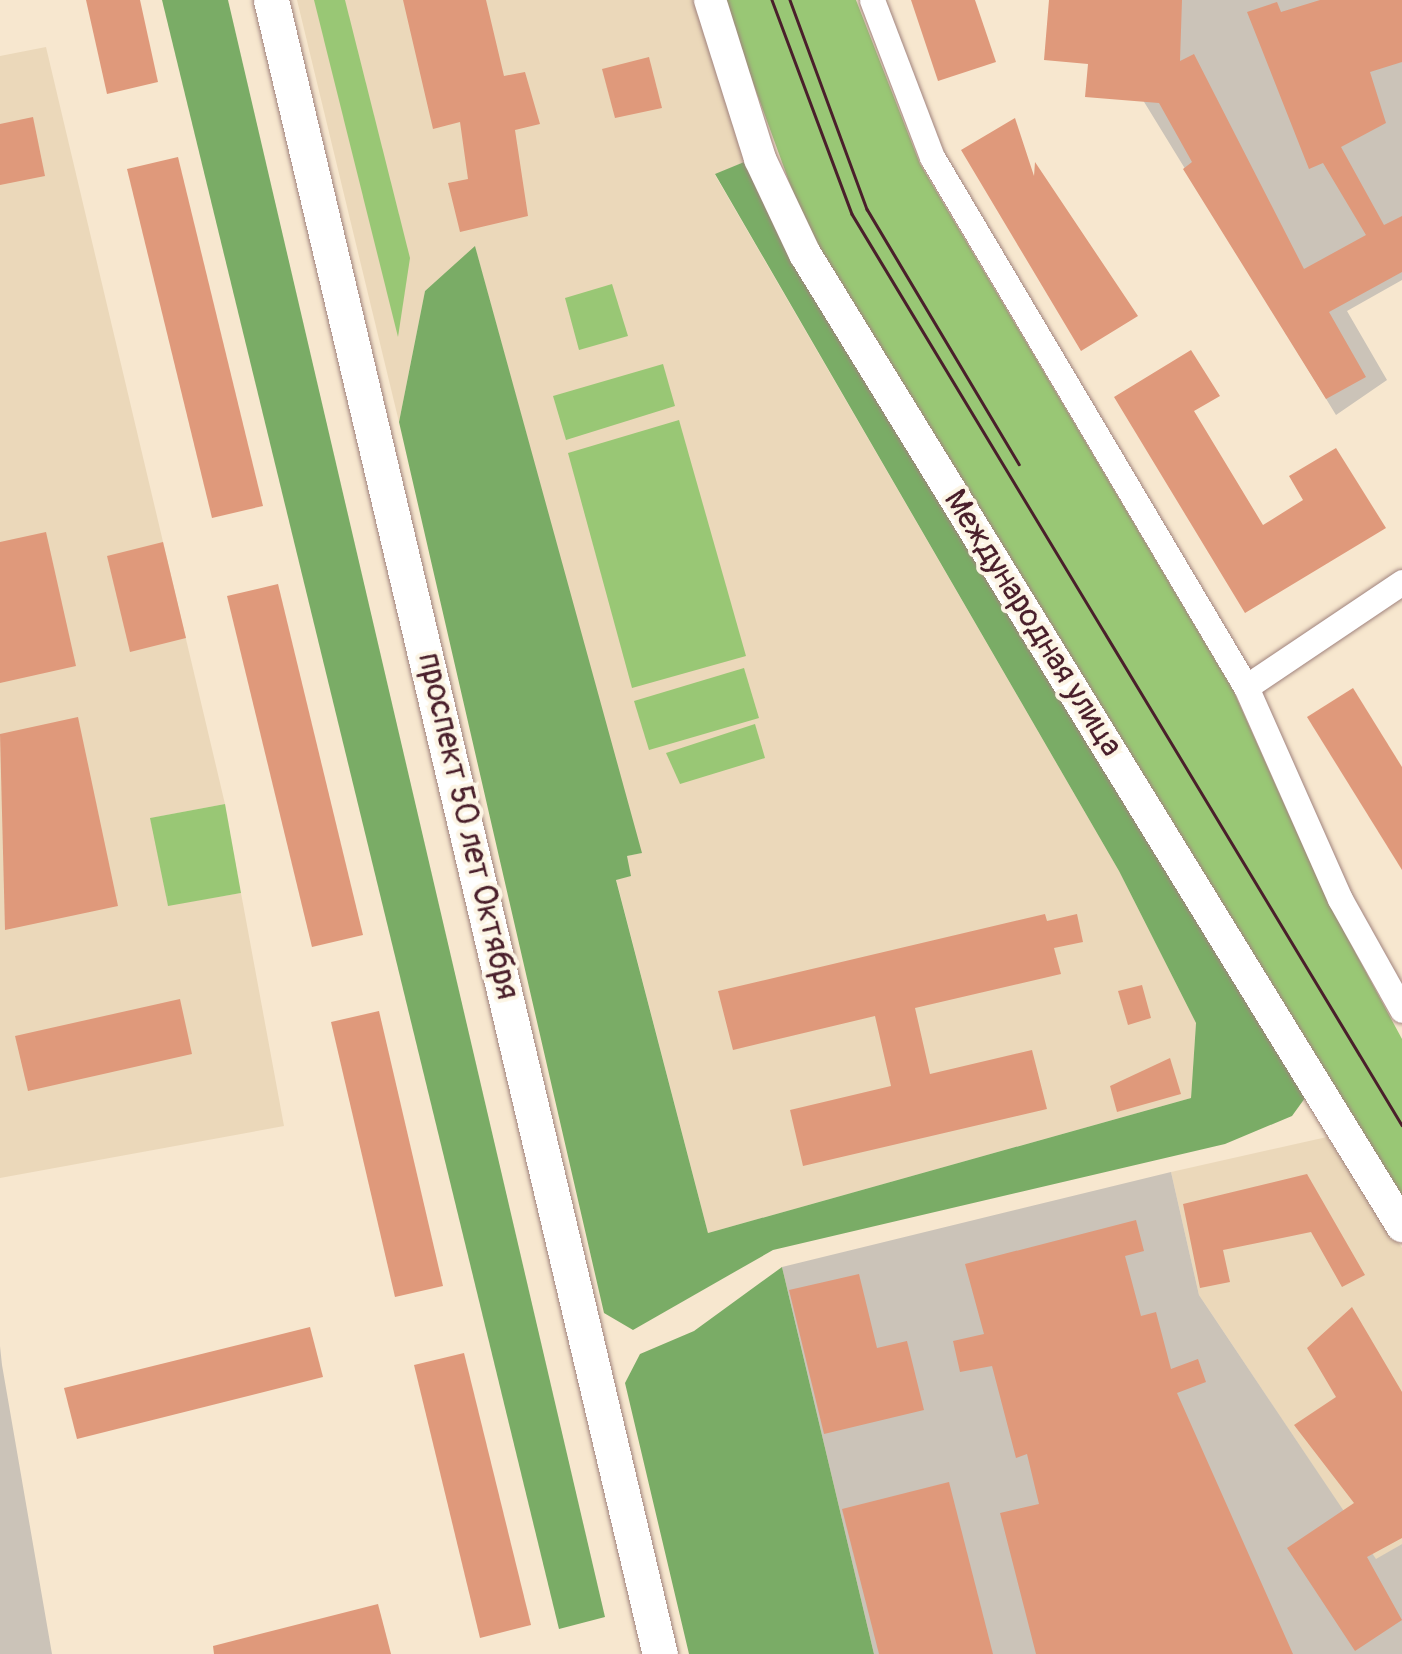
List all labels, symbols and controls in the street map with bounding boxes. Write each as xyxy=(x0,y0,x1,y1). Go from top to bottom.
street label: Международная улица xyxy=(935,483,1131,763)
street label: проспект 50 лет Октября xyxy=(409,649,527,1003)

